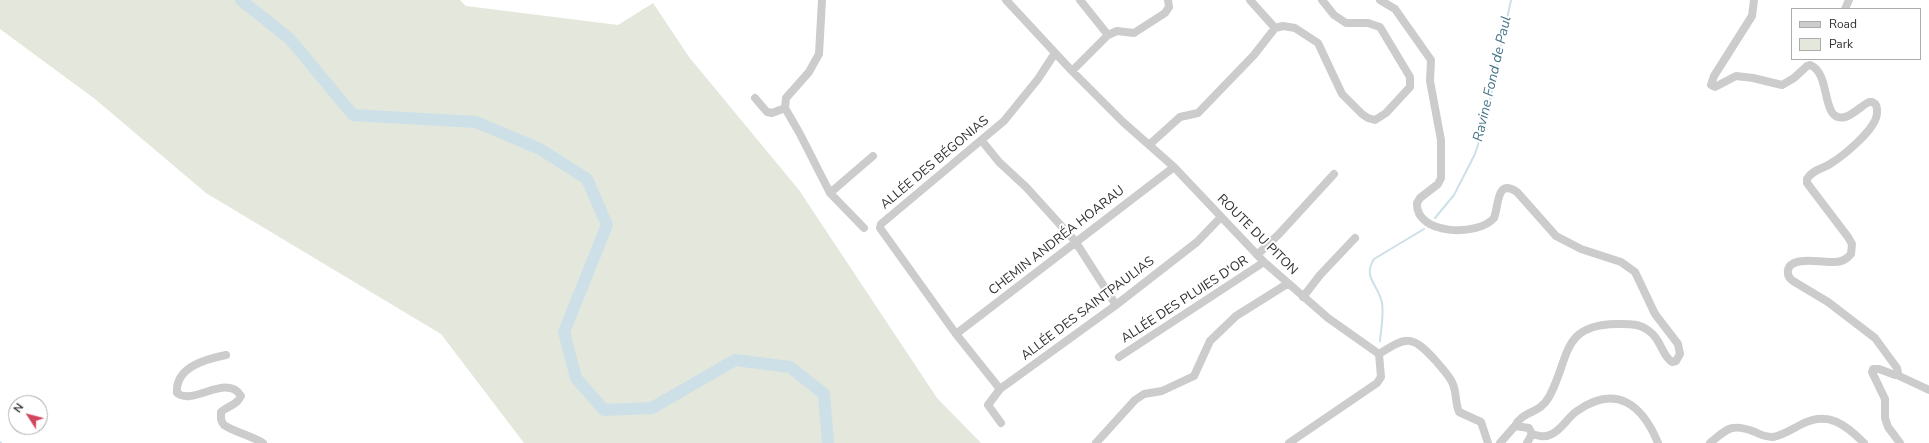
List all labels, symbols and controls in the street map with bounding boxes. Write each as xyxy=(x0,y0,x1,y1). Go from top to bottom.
legend xyxy=(1791,8,1921,60)
water label: Ravine Fond de Paul xyxy=(1470,15,1516,143)
text: Road xyxy=(1829,16,1857,32)
text: Park xyxy=(1829,36,1853,52)
street label: ALLÉE DES BÉGONIAS xyxy=(878,113,992,213)
street label: CHEMIN ANDRÉA HOARAU xyxy=(986,183,1128,299)
street label: ROUTE DU PITON xyxy=(1213,191,1301,279)
street label: ALLÉE DES PLUIES D'OR xyxy=(1119,253,1251,347)
street label: ALLÉE DES SAINTPAULIAS xyxy=(1018,254,1158,364)
north arrow xyxy=(8,395,48,435)
text: N xyxy=(10,401,27,416)

